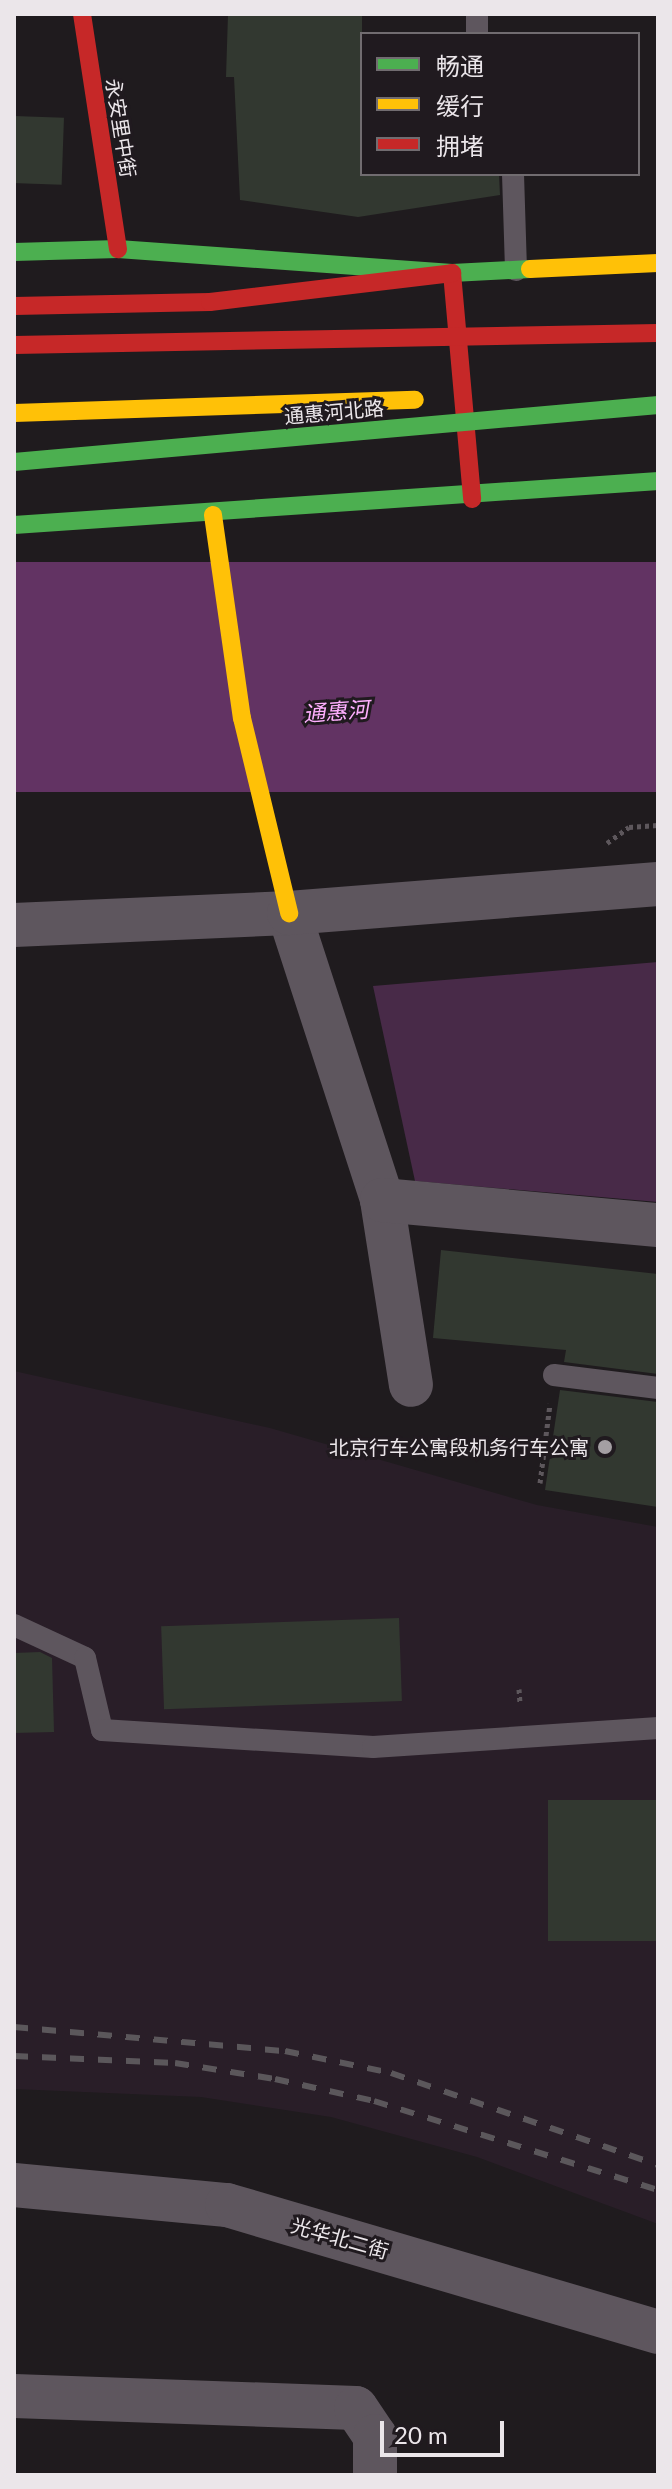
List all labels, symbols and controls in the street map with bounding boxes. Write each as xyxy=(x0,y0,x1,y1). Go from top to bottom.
legend xyxy=(360,32,640,176)
text: 畅通 xyxy=(436,51,484,80)
street label: 永安里中街 xyxy=(101,77,141,179)
text: 缓行 xyxy=(436,91,484,120)
text: 拥堵 xyxy=(436,131,484,160)
street label: 通惠河北路 xyxy=(283,396,385,428)
water label: 通惠河 xyxy=(302,696,370,726)
place label: 北京行车公寓段机务行车公寓 xyxy=(329,1435,589,1459)
marker: 北京行车公寓段机务行车公寓 xyxy=(596,1438,614,1456)
street label: 光华北二街 xyxy=(289,2213,391,2263)
scale bar xyxy=(384,2405,508,2455)
text: 20 m xyxy=(394,2420,448,2449)

